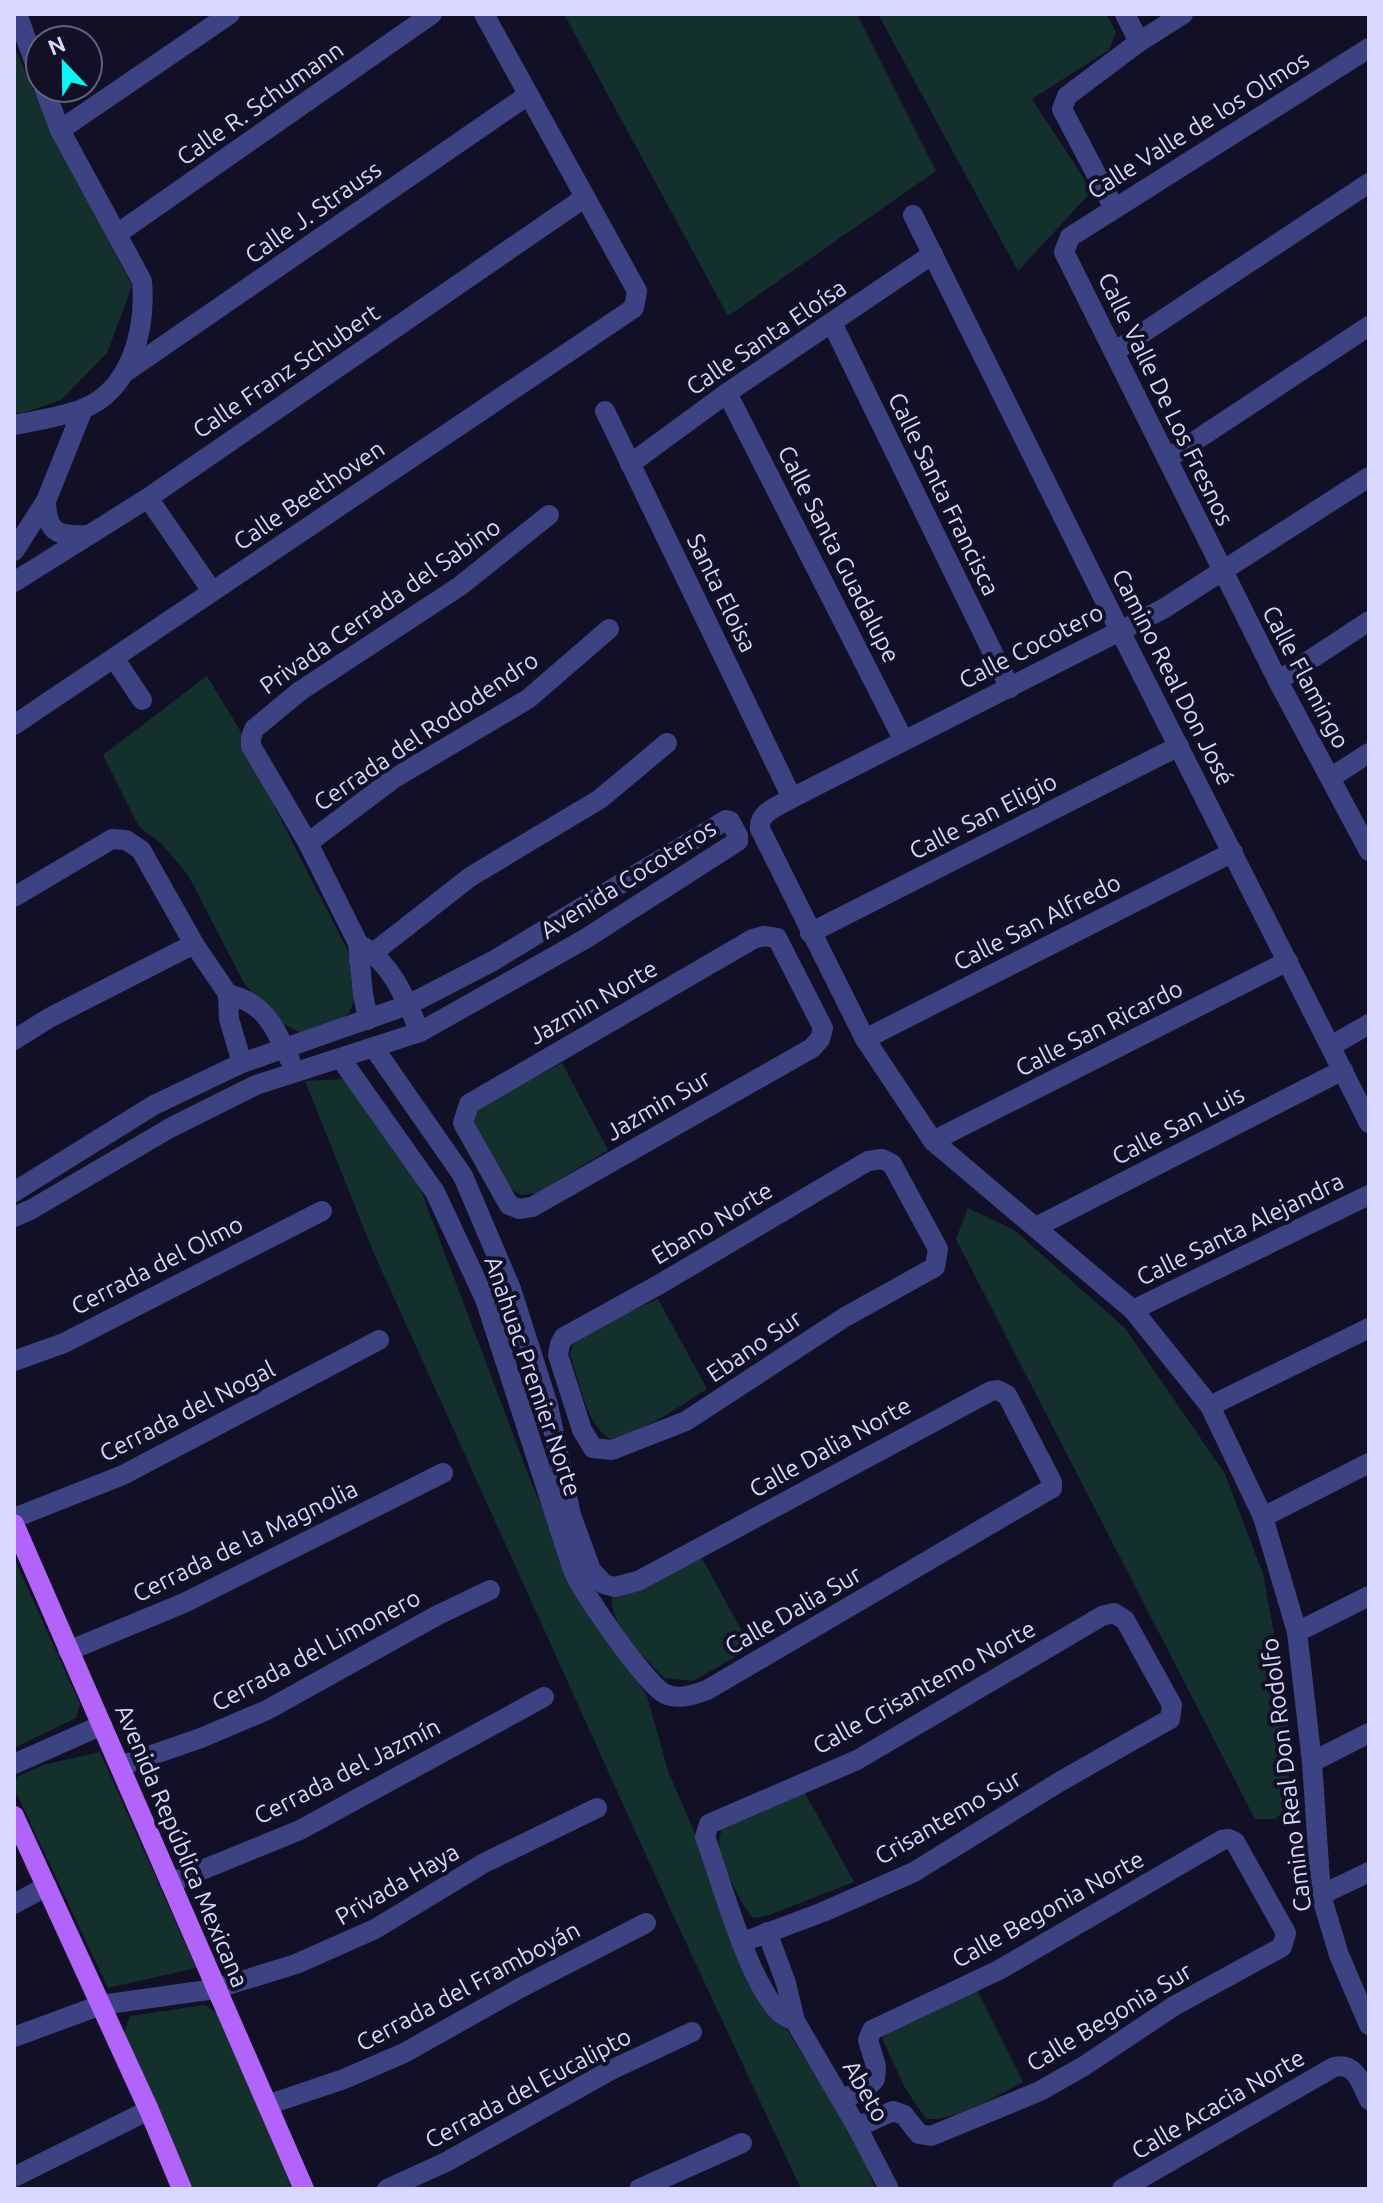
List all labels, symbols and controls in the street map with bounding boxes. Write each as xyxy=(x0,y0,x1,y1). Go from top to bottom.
north arrow xyxy=(24,24,104,104)
text: N xyxy=(44,30,69,60)
street label: Calle R. Schumann xyxy=(172,36,348,170)
street label: Calle Valle de los Olmos xyxy=(1082,46,1314,204)
street label: Calle J. Strauss xyxy=(240,155,386,269)
street label: Calle Valle De Los Fresnos xyxy=(1093,268,1239,530)
street label: Calle Santa Eloísa xyxy=(681,274,851,400)
street label: Calle Franz Schubert xyxy=(188,298,385,443)
street label: Calle Santa Francisca xyxy=(883,388,1005,600)
street label: Calle Beethoven xyxy=(229,435,389,555)
street label: Calle Santa Guadalupe xyxy=(773,441,905,667)
street label: Privada Cerrada del Sabino xyxy=(255,513,505,699)
street label: Santa Eloisa xyxy=(682,529,762,657)
street label: Camino Real Don José xyxy=(1107,564,1239,790)
street label: Calle Cocotero xyxy=(954,598,1108,694)
street label: Calle Flamingo xyxy=(1257,601,1355,753)
street label: Cerrada del Rododendro xyxy=(309,646,543,816)
street label: Calle San Eligio xyxy=(905,767,1061,865)
street label: Avenida Cocoteros xyxy=(535,814,721,944)
street label: Calle San Alfredo xyxy=(949,868,1125,976)
street label: Jazmin Norte xyxy=(524,954,662,1050)
street label: Calle San Ricardo xyxy=(1011,974,1187,1082)
street label: Jazmin Sur xyxy=(601,1064,715,1146)
street label: Calle San Luis xyxy=(1107,1080,1249,1170)
street label: Calle Santa Alejandra xyxy=(1132,1167,1348,1291)
street label: Ebano Norte xyxy=(647,1176,777,1270)
street label: Cerrada del Olmo xyxy=(67,1210,247,1320)
street label: Anahuac Premier Norte xyxy=(479,1252,587,1500)
street label: Ebano Sur xyxy=(701,1304,807,1388)
street label: Cerrada del Nogal xyxy=(95,1355,279,1467)
street label: Calle Dalia Norte xyxy=(745,1391,915,1503)
street label: Cerrada de la Magnolia xyxy=(128,1475,362,1607)
street label: Calle Dalia Sur xyxy=(720,1560,866,1660)
street label: Cerrada del Limonero xyxy=(207,1584,425,1716)
street label: Calle Crisantemo Norte xyxy=(808,1615,1040,1759)
street label: Camino Real Don Rodolfo xyxy=(1256,1636,1316,1914)
street label: Avenida República Mexicana xyxy=(110,1701,254,1991)
street label: Cerrada del Jazmín xyxy=(250,1712,444,1830)
street label: Crisantemo Sur xyxy=(870,1764,1026,1870)
street label: Privada Haya xyxy=(330,1838,464,1930)
street label: Calle Begonia Norte xyxy=(947,1845,1149,1973)
street label: Cerrada del Framboyán xyxy=(352,1916,584,2056)
street label: Calle Begonia Sur xyxy=(1022,1957,1196,2077)
street label: Cerrada del Eucalipto xyxy=(420,2022,636,2154)
street label: Calle Acacia Norte xyxy=(1127,2044,1309,2164)
street label: Abeto xyxy=(838,2056,894,2126)

